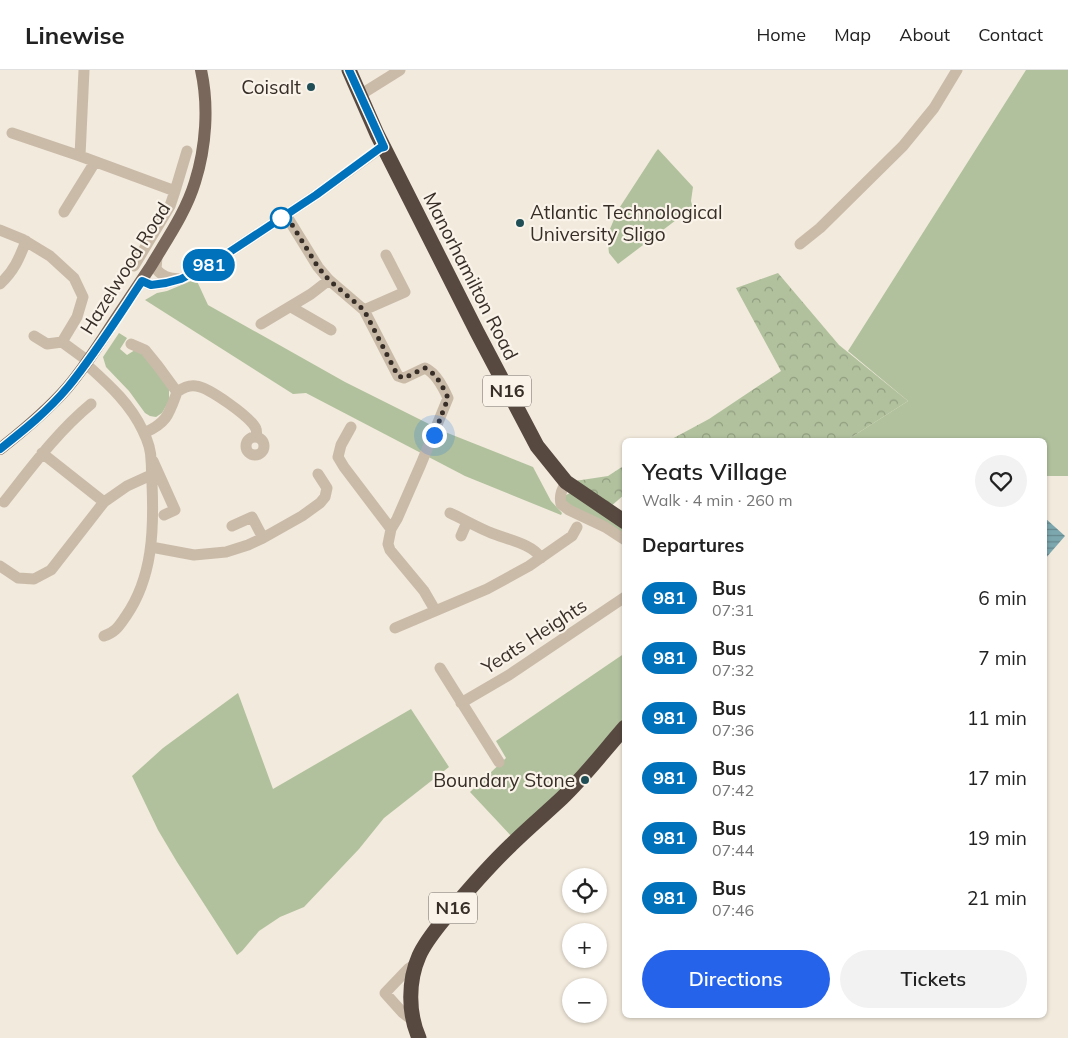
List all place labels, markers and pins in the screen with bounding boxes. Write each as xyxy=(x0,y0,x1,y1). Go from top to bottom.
place label: Coisalt xyxy=(241,75,301,99)
marker: Coisalt xyxy=(305,81,317,93)
place label: Atlantic Technological University Sligo xyxy=(530,200,722,246)
unlabelled marker xyxy=(270,207,292,229)
marker: Atlantic Technological University Sligo xyxy=(514,217,526,229)
place label: Boundary Stone xyxy=(433,768,575,792)
marker: Boundary Stone xyxy=(579,774,591,786)

